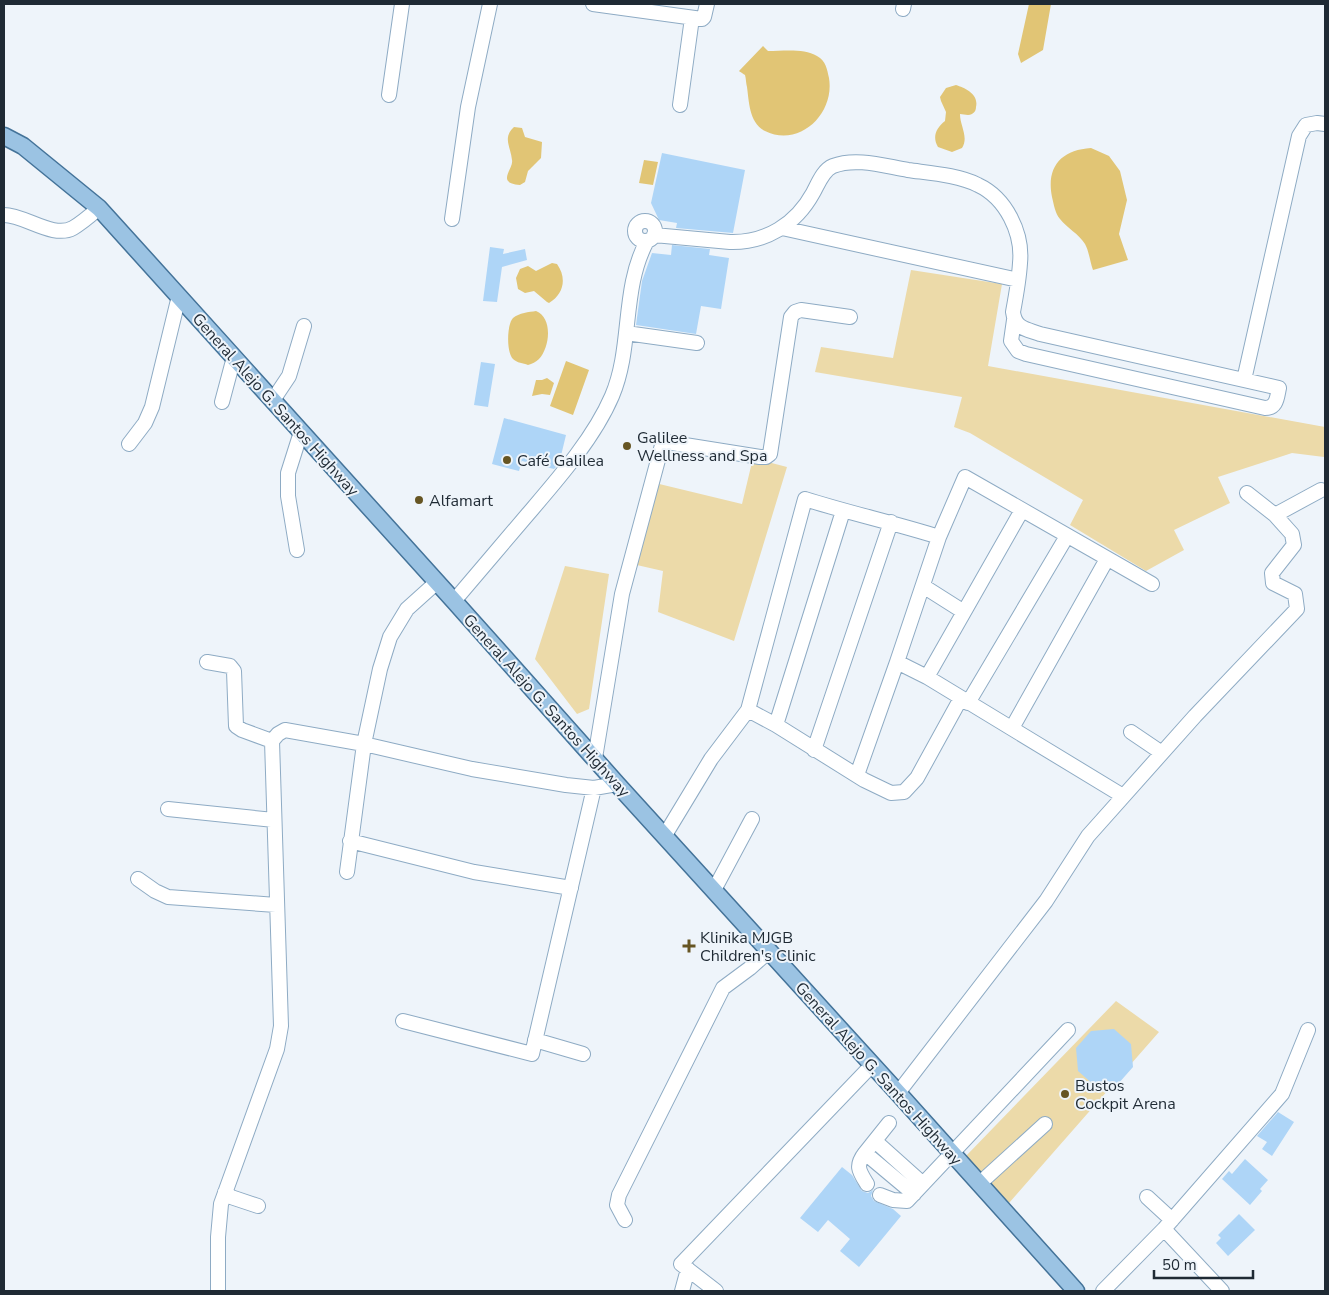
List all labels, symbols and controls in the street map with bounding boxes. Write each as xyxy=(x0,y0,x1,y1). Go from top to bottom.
street label: General Alejo G. Santos Highway xyxy=(187,308,364,502)
place label: Galilee Wellness and Spa xyxy=(637,427,767,467)
marker: Galilee Wellness and Spa xyxy=(621,440,633,452)
place label: Café Galilea xyxy=(517,450,604,472)
marker: Café Galilea xyxy=(501,454,513,466)
place label: Alfamart xyxy=(429,490,493,512)
marker: Alfamart xyxy=(413,494,425,506)
street label: General Alejo G. Santos Highway xyxy=(458,609,635,803)
place label: Klinika MJGB Children's Clinic xyxy=(700,927,816,967)
marker: Klinika MJGB Children's Clinic xyxy=(682,939,696,953)
street label: General Alejo G. Santos Highway xyxy=(790,977,967,1171)
place label: Bustos Cockpit Arena xyxy=(1075,1075,1176,1115)
marker: Bustos Cockpit Arena xyxy=(1059,1088,1071,1100)
scale bar xyxy=(1154,1248,1253,1280)
text: 50 m xyxy=(1162,1255,1197,1275)

